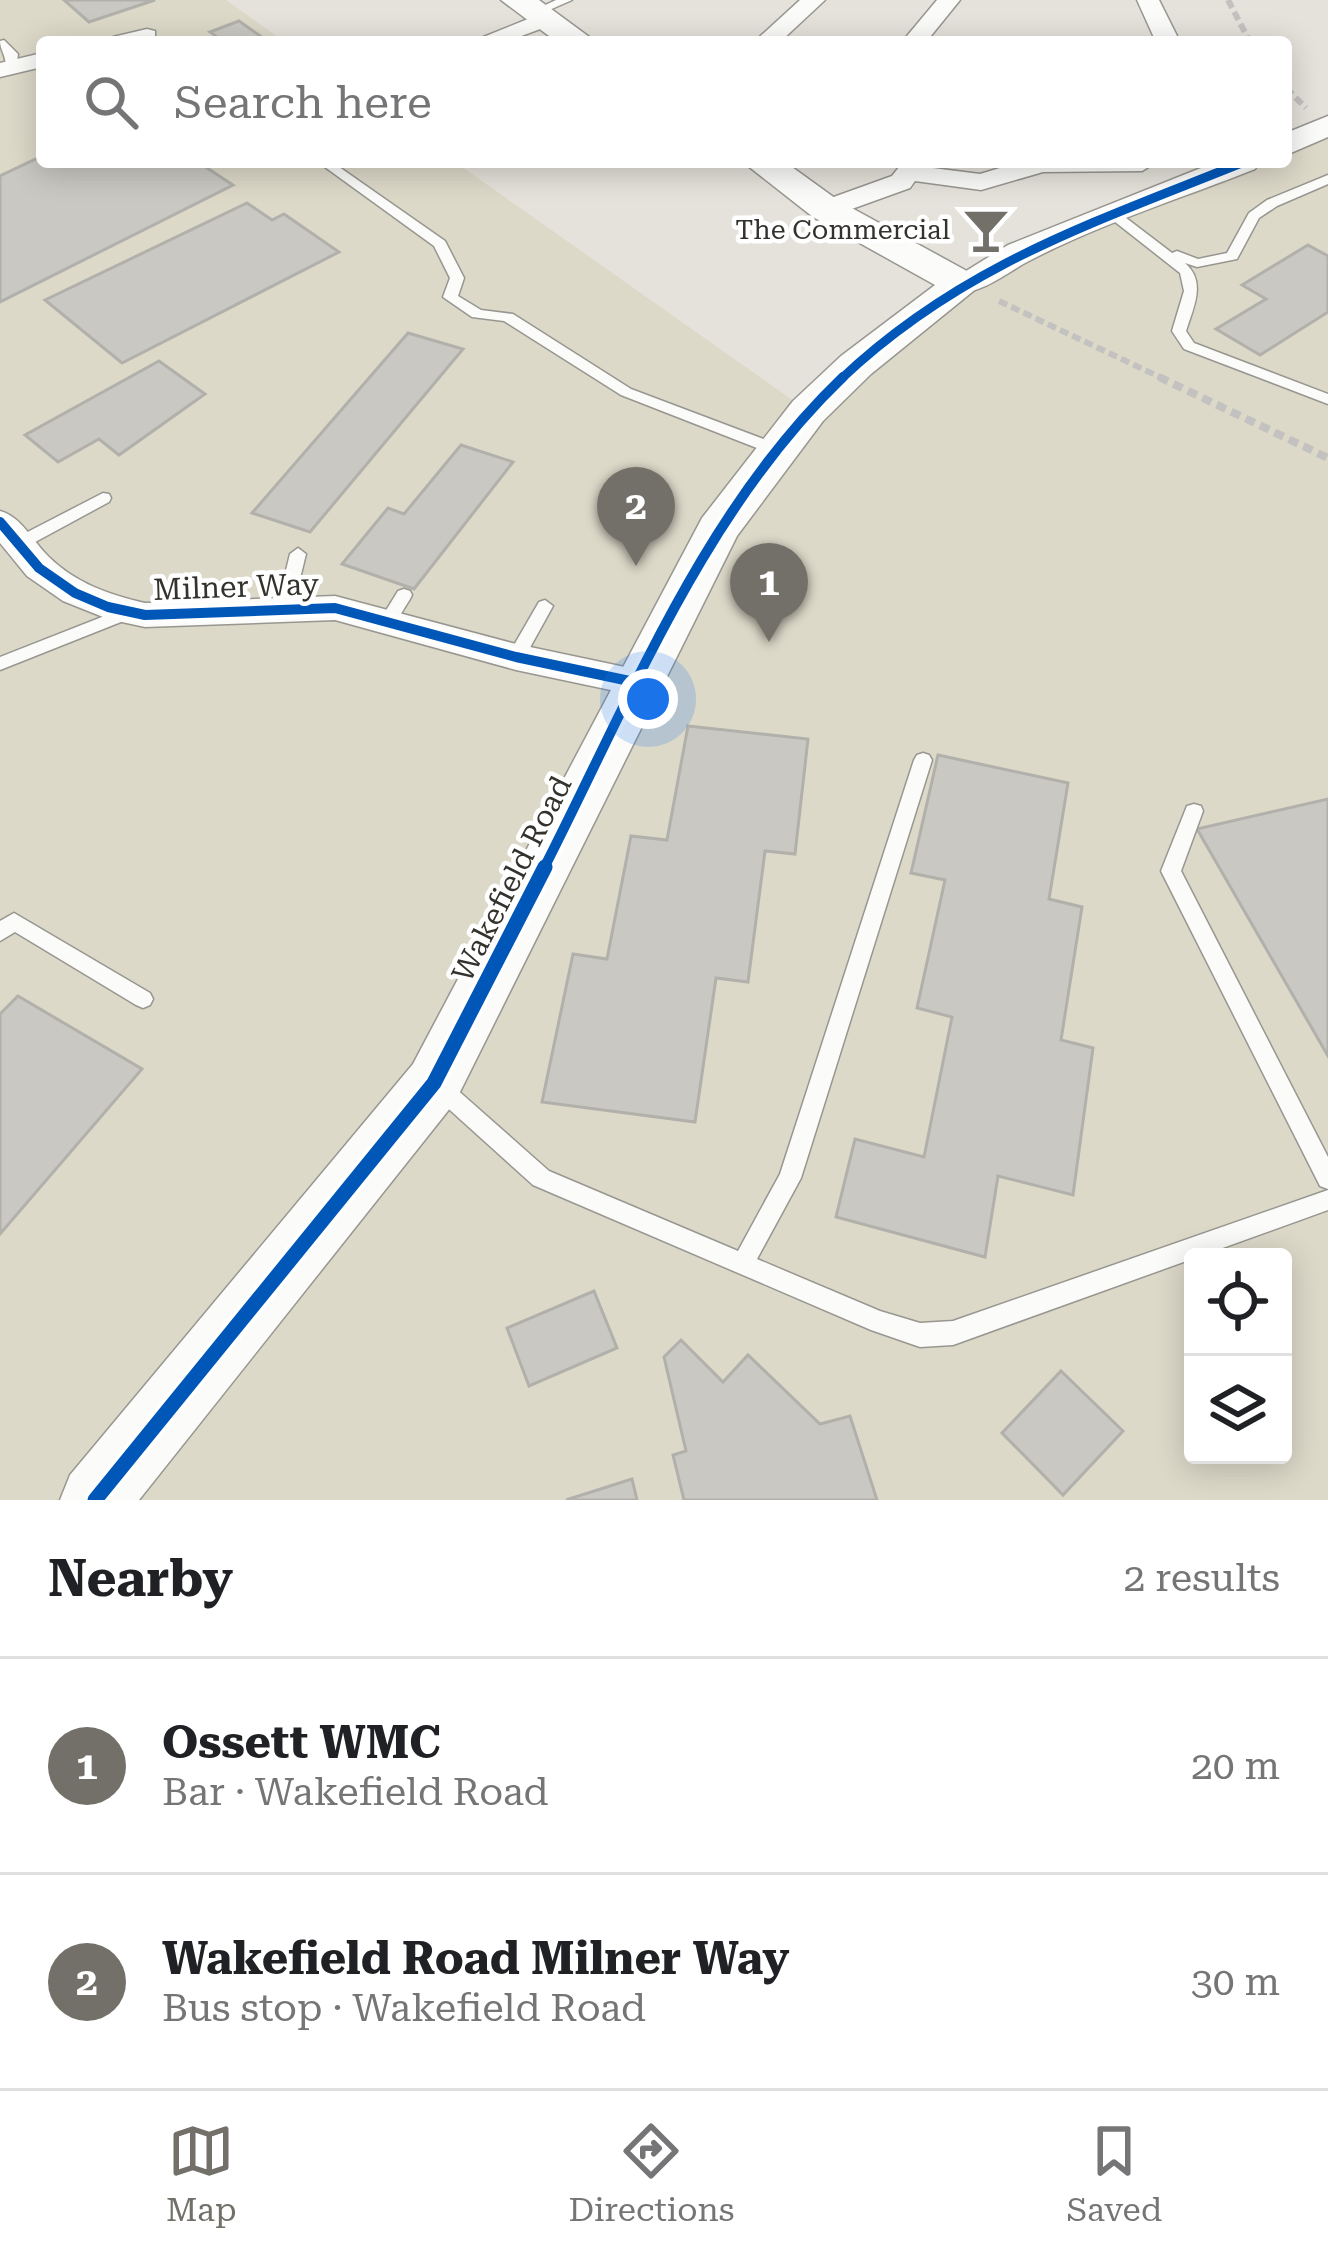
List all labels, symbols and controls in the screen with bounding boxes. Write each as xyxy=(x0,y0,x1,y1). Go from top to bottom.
search box xyxy=(36,36,1292,168)
icon: search xyxy=(78,69,144,135)
text: Search here xyxy=(174,76,432,129)
bar icon: The Commercial xyxy=(961,205,1011,255)
place label: The Commercial xyxy=(735,214,950,246)
pin: 2 xyxy=(597,467,675,566)
pin: 1 xyxy=(730,543,808,642)
street label: Milner Way xyxy=(153,566,320,607)
your location xyxy=(618,669,678,729)
street label: Wakefield Road xyxy=(445,770,578,987)
map controls xyxy=(1184,1248,1292,1464)
button: locate xyxy=(1184,1248,1292,1356)
button: layers xyxy=(1184,1356,1292,1464)
text: Nearby xyxy=(48,1549,233,1608)
text: 2 results xyxy=(1123,1555,1280,1601)
text: Ossett WMC xyxy=(162,1716,441,1769)
text: 1 xyxy=(76,1743,98,1789)
text: 20 m xyxy=(1191,1743,1280,1789)
text: Bar · Wakefield Road xyxy=(162,1769,549,1815)
text: Wakefield Road Milner Way xyxy=(162,1932,789,1985)
text: 2 xyxy=(76,1959,98,2005)
text: 30 m xyxy=(1191,1959,1280,2005)
text: Bus stop · Wakefield Road xyxy=(162,1985,646,2031)
tab: Map xyxy=(166,2118,237,2229)
tab: Directions xyxy=(568,2118,734,2229)
tab: Saved xyxy=(1066,2118,1162,2229)

